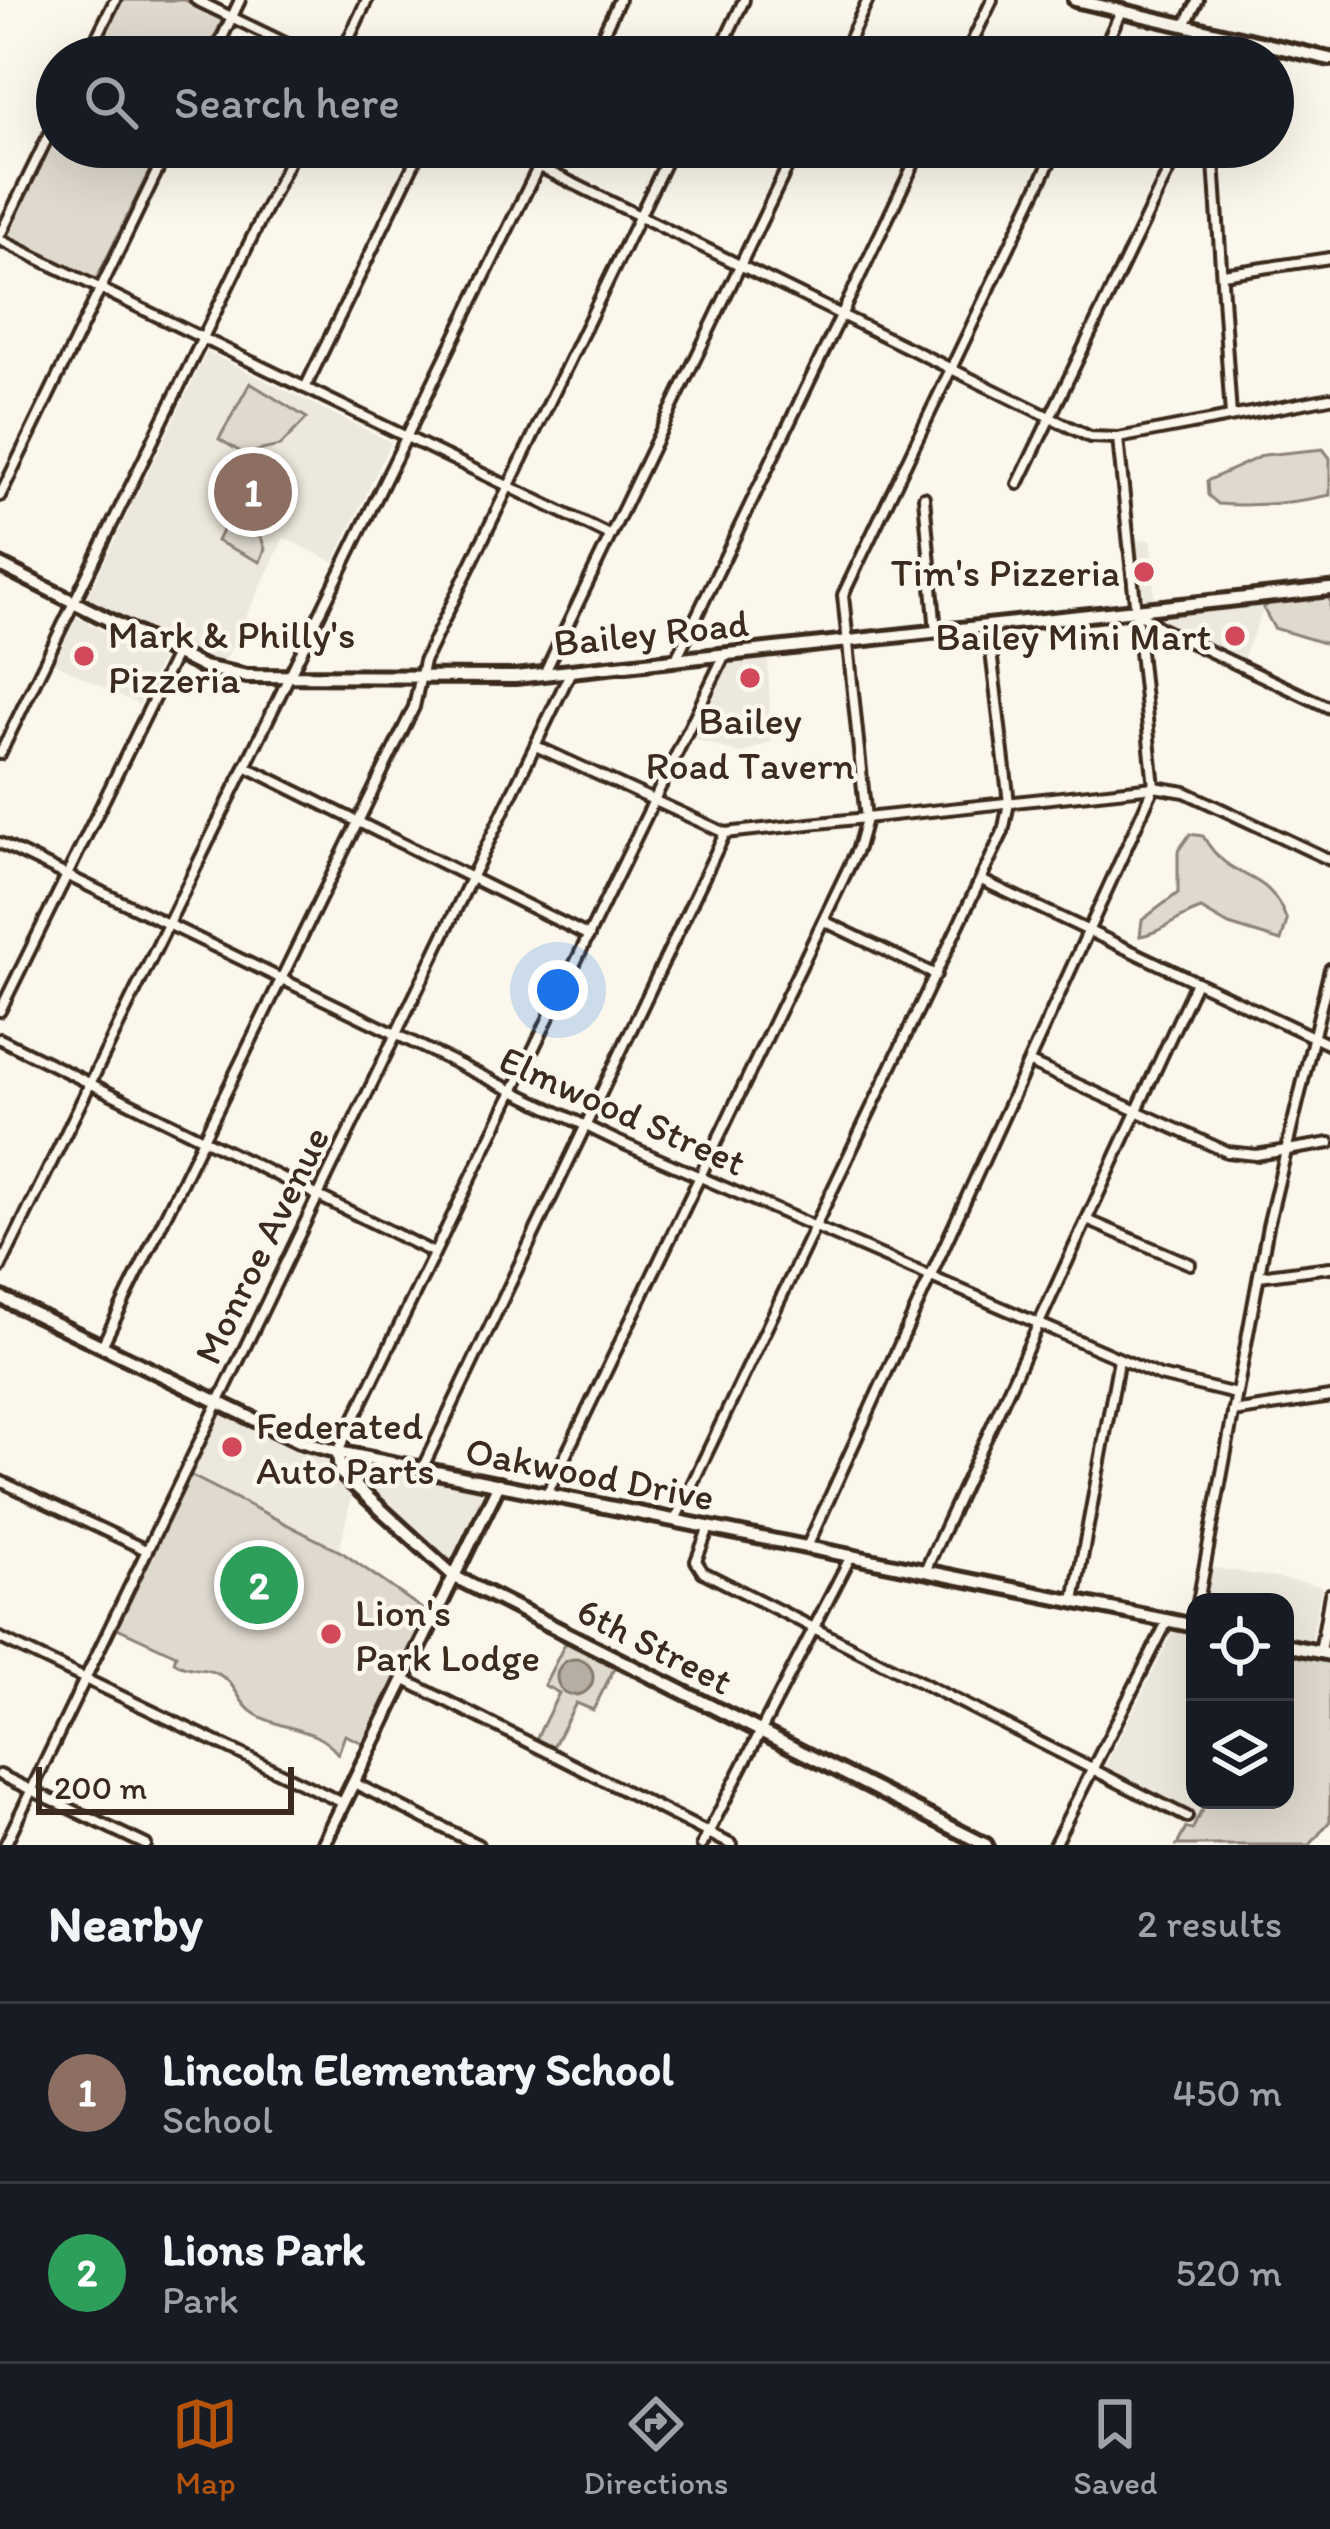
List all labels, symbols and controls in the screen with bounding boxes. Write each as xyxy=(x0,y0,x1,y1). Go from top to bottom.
search box xyxy=(36,36,1294,168)
icon: search xyxy=(78,69,144,135)
text: Search here xyxy=(174,75,400,129)
pin: 1 xyxy=(214,447,292,537)
place label: Tim's Pizzeria xyxy=(891,549,1120,596)
marker: Tim's Pizzeria xyxy=(1131,559,1157,585)
street label: Bailey Road xyxy=(551,599,751,666)
place label: Mark & Philly's Pizzeria xyxy=(108,611,355,703)
place label: Bailey Mini Mart xyxy=(935,613,1211,660)
marker: Bailey Mini Mart xyxy=(1222,623,1248,649)
marker: Mark & Philly's Pizzeria xyxy=(71,643,97,669)
marker: Bailey Road Tavern xyxy=(737,665,763,691)
place label: Bailey Road Tavern xyxy=(645,697,855,789)
your location xyxy=(528,960,588,1020)
street label: Elmwood Street xyxy=(492,1035,753,1186)
street label: Monroe Avenue xyxy=(184,1119,339,1372)
place label: Federated Auto Parts xyxy=(256,1402,435,1494)
street label: Oakwood Drive xyxy=(462,1426,718,1521)
marker: Federated Auto Parts xyxy=(219,1434,245,1460)
pin: 2 xyxy=(220,1540,298,1630)
street label: 6th Street xyxy=(569,1586,740,1704)
place label: Lion's Park Lodge xyxy=(355,1589,540,1681)
map controls xyxy=(1186,1593,1294,1809)
button: locate xyxy=(1186,1593,1294,1701)
marker: Lion's Park Lodge xyxy=(318,1621,344,1647)
button: layers xyxy=(1186,1701,1294,1809)
scale bar xyxy=(36,1761,294,1814)
text: 200 m xyxy=(54,1768,147,1807)
text: Nearby xyxy=(48,1893,203,1954)
text: 2 results xyxy=(1137,1900,1282,1947)
text: Lincoln Elementary School xyxy=(162,2042,674,2096)
text: 1 xyxy=(78,2069,96,2116)
text: 450 m xyxy=(1172,2069,1282,2116)
text: School xyxy=(162,2096,273,2143)
text: Lions Park xyxy=(162,2222,365,2276)
text: 2 xyxy=(77,2249,97,2296)
text: 520 m xyxy=(1175,2249,1282,2296)
text: Park xyxy=(162,2276,239,2323)
tab: Map xyxy=(172,2391,238,2502)
tab: Directions xyxy=(583,2391,728,2502)
tab: Saved xyxy=(1073,2391,1158,2502)

